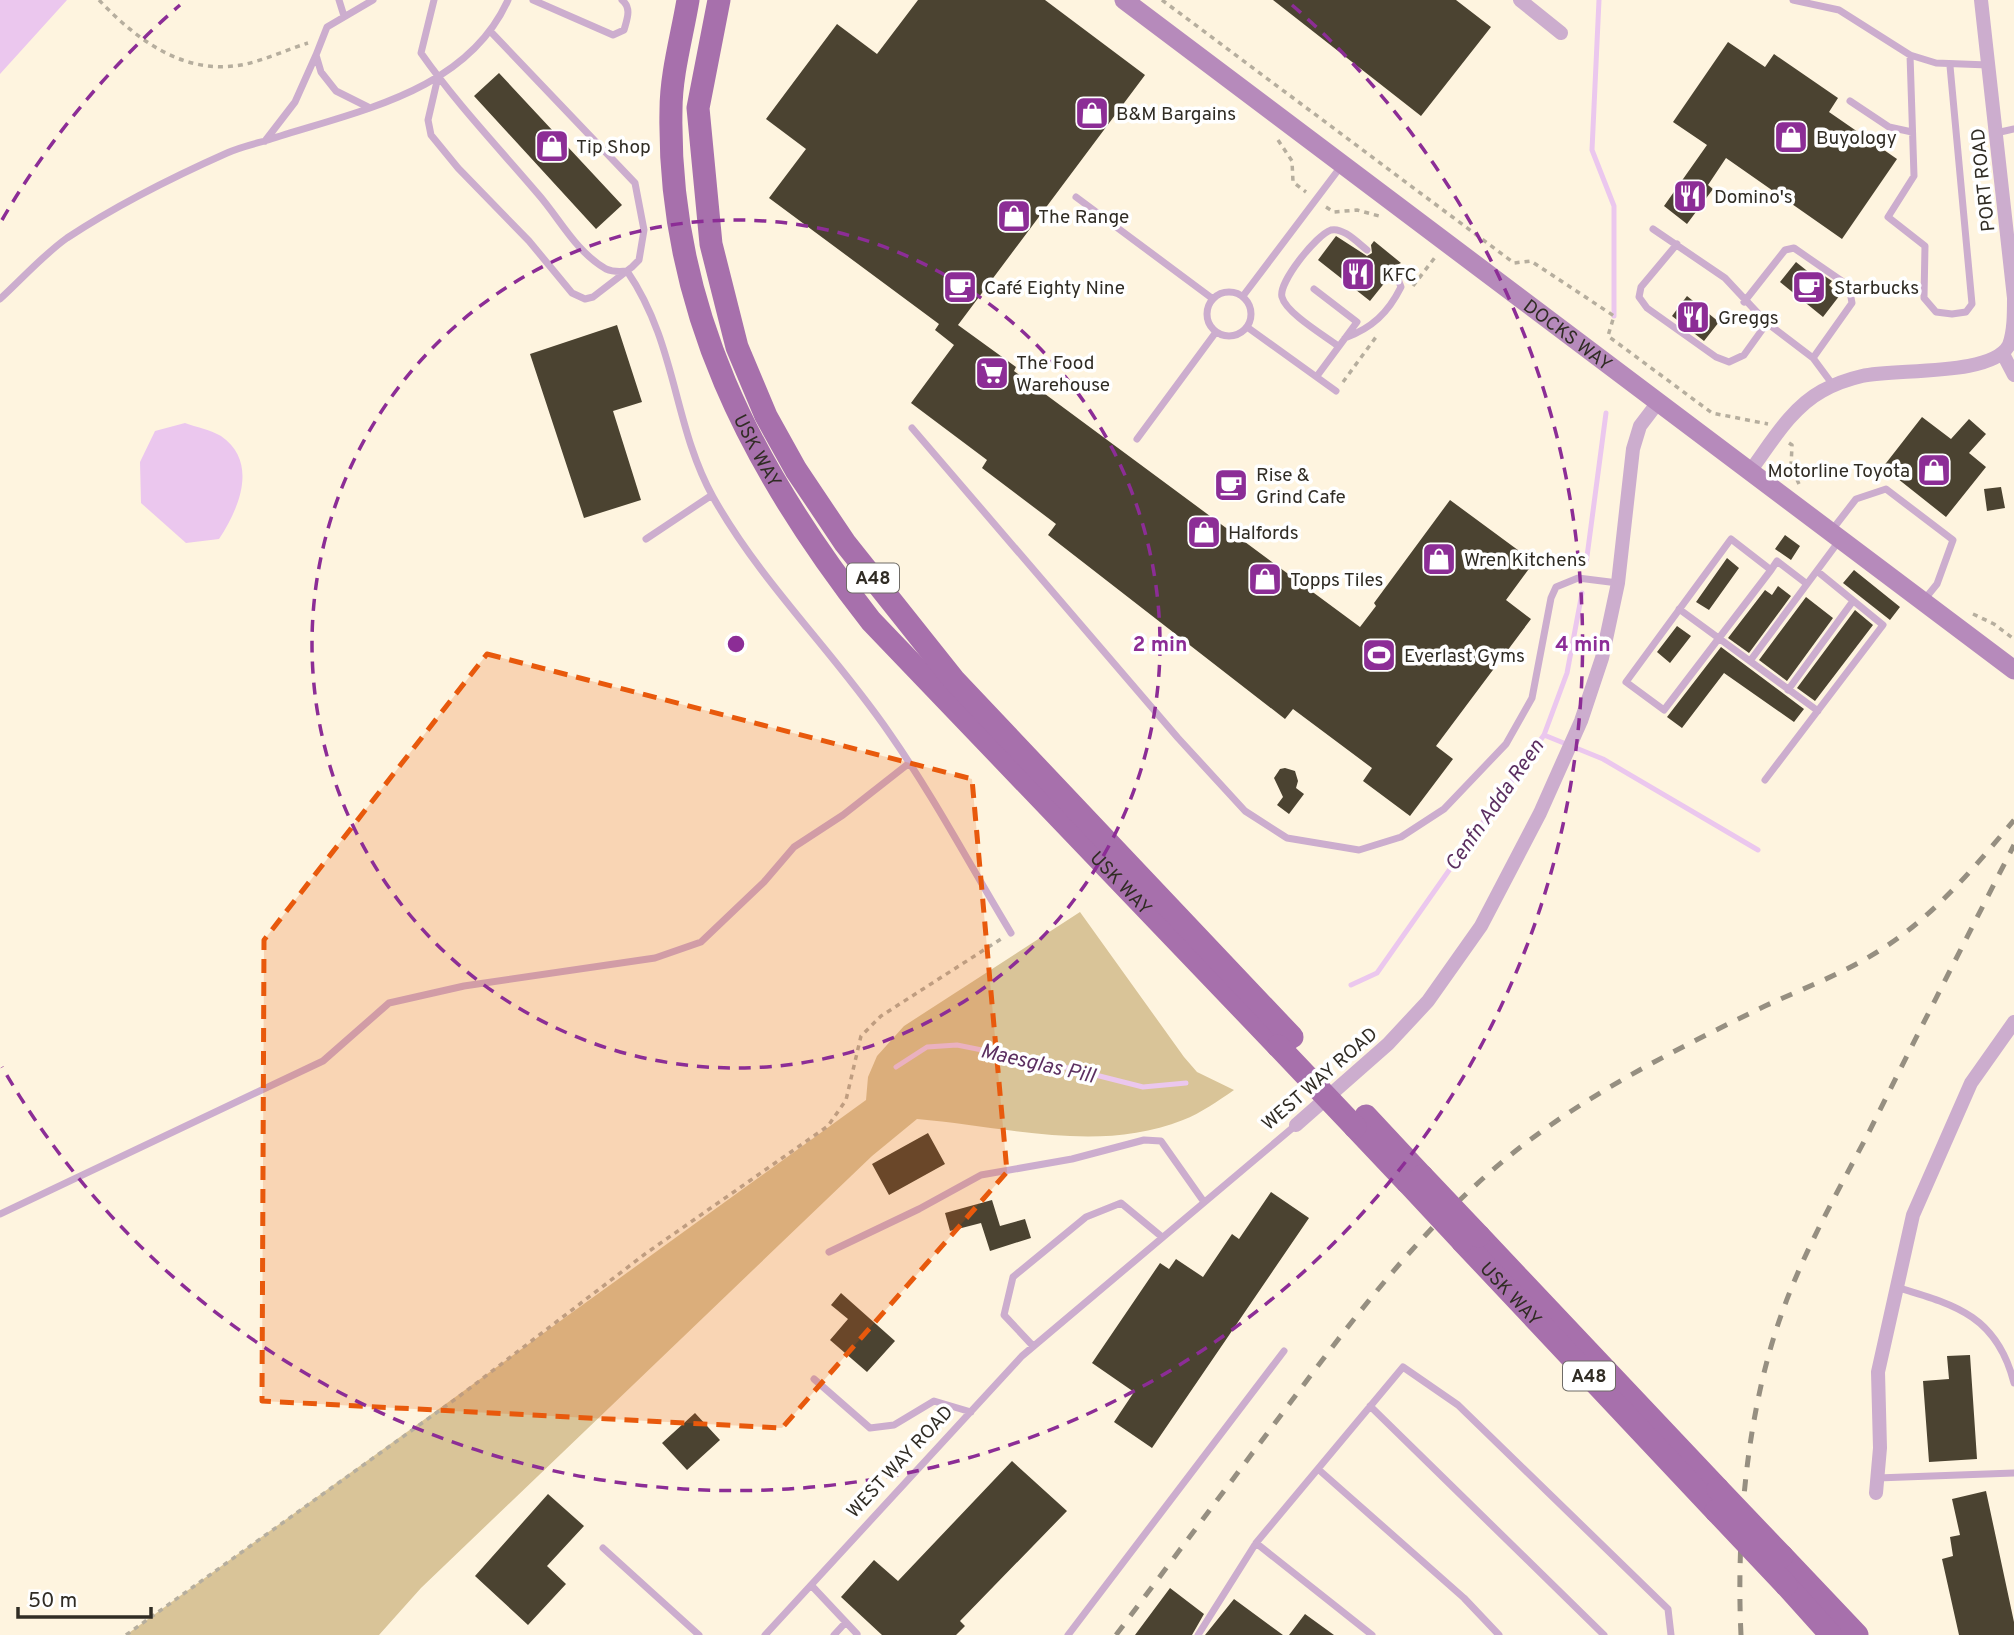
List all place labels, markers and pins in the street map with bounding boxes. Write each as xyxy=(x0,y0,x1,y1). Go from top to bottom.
shop icon: B&M Bargains xyxy=(1073,94,1111,132)
place label: B&M Bargains xyxy=(1116,103,1236,127)
shop icon: Buyology xyxy=(1772,118,1810,156)
shop icon: Tip Shop xyxy=(533,127,571,165)
place label: Buyology xyxy=(1816,127,1897,151)
place label: Tip Shop xyxy=(576,136,651,160)
restaurant icon: Domino's xyxy=(1671,177,1709,215)
place label: Domino's xyxy=(1714,186,1793,210)
shop icon: The Range xyxy=(995,197,1033,235)
place label: The Range xyxy=(1038,206,1129,230)
restaurant icon: KFC xyxy=(1339,255,1377,293)
place label: KFC xyxy=(1382,264,1417,288)
cafe icon: Café Eighty Nine xyxy=(941,268,979,306)
cafe icon: Starbucks xyxy=(1790,268,1828,306)
place label: Café Eighty Nine xyxy=(984,277,1125,301)
place label: Starbucks xyxy=(1834,277,1919,301)
restaurant icon: Greggs xyxy=(1674,298,1712,336)
place label: Greggs xyxy=(1718,307,1779,331)
place label: The Food Warehouse xyxy=(1016,352,1110,398)
supermarket icon: The Food Warehouse xyxy=(973,354,1011,392)
shop icon: Motorline Toyota xyxy=(1915,451,1953,489)
place label: Motorline Toyota xyxy=(1768,460,1910,484)
place label: Rise & Grind Cafe xyxy=(1256,464,1346,510)
cafe icon: Rise & Grind Cafe xyxy=(1212,466,1250,504)
shop icon: Halfords xyxy=(1185,513,1223,551)
place label: Halfords xyxy=(1228,522,1299,546)
shop icon: Wren Kitchens xyxy=(1420,540,1458,578)
place label: Wren Kitchens xyxy=(1464,549,1586,573)
shop icon: Topps Tiles xyxy=(1246,560,1284,598)
place label: Topps Tiles xyxy=(1290,569,1384,593)
centre of rings xyxy=(724,632,748,656)
sports icon: Everlast Gyms xyxy=(1360,636,1398,674)
place label: Everlast Gyms xyxy=(1404,645,1525,669)

